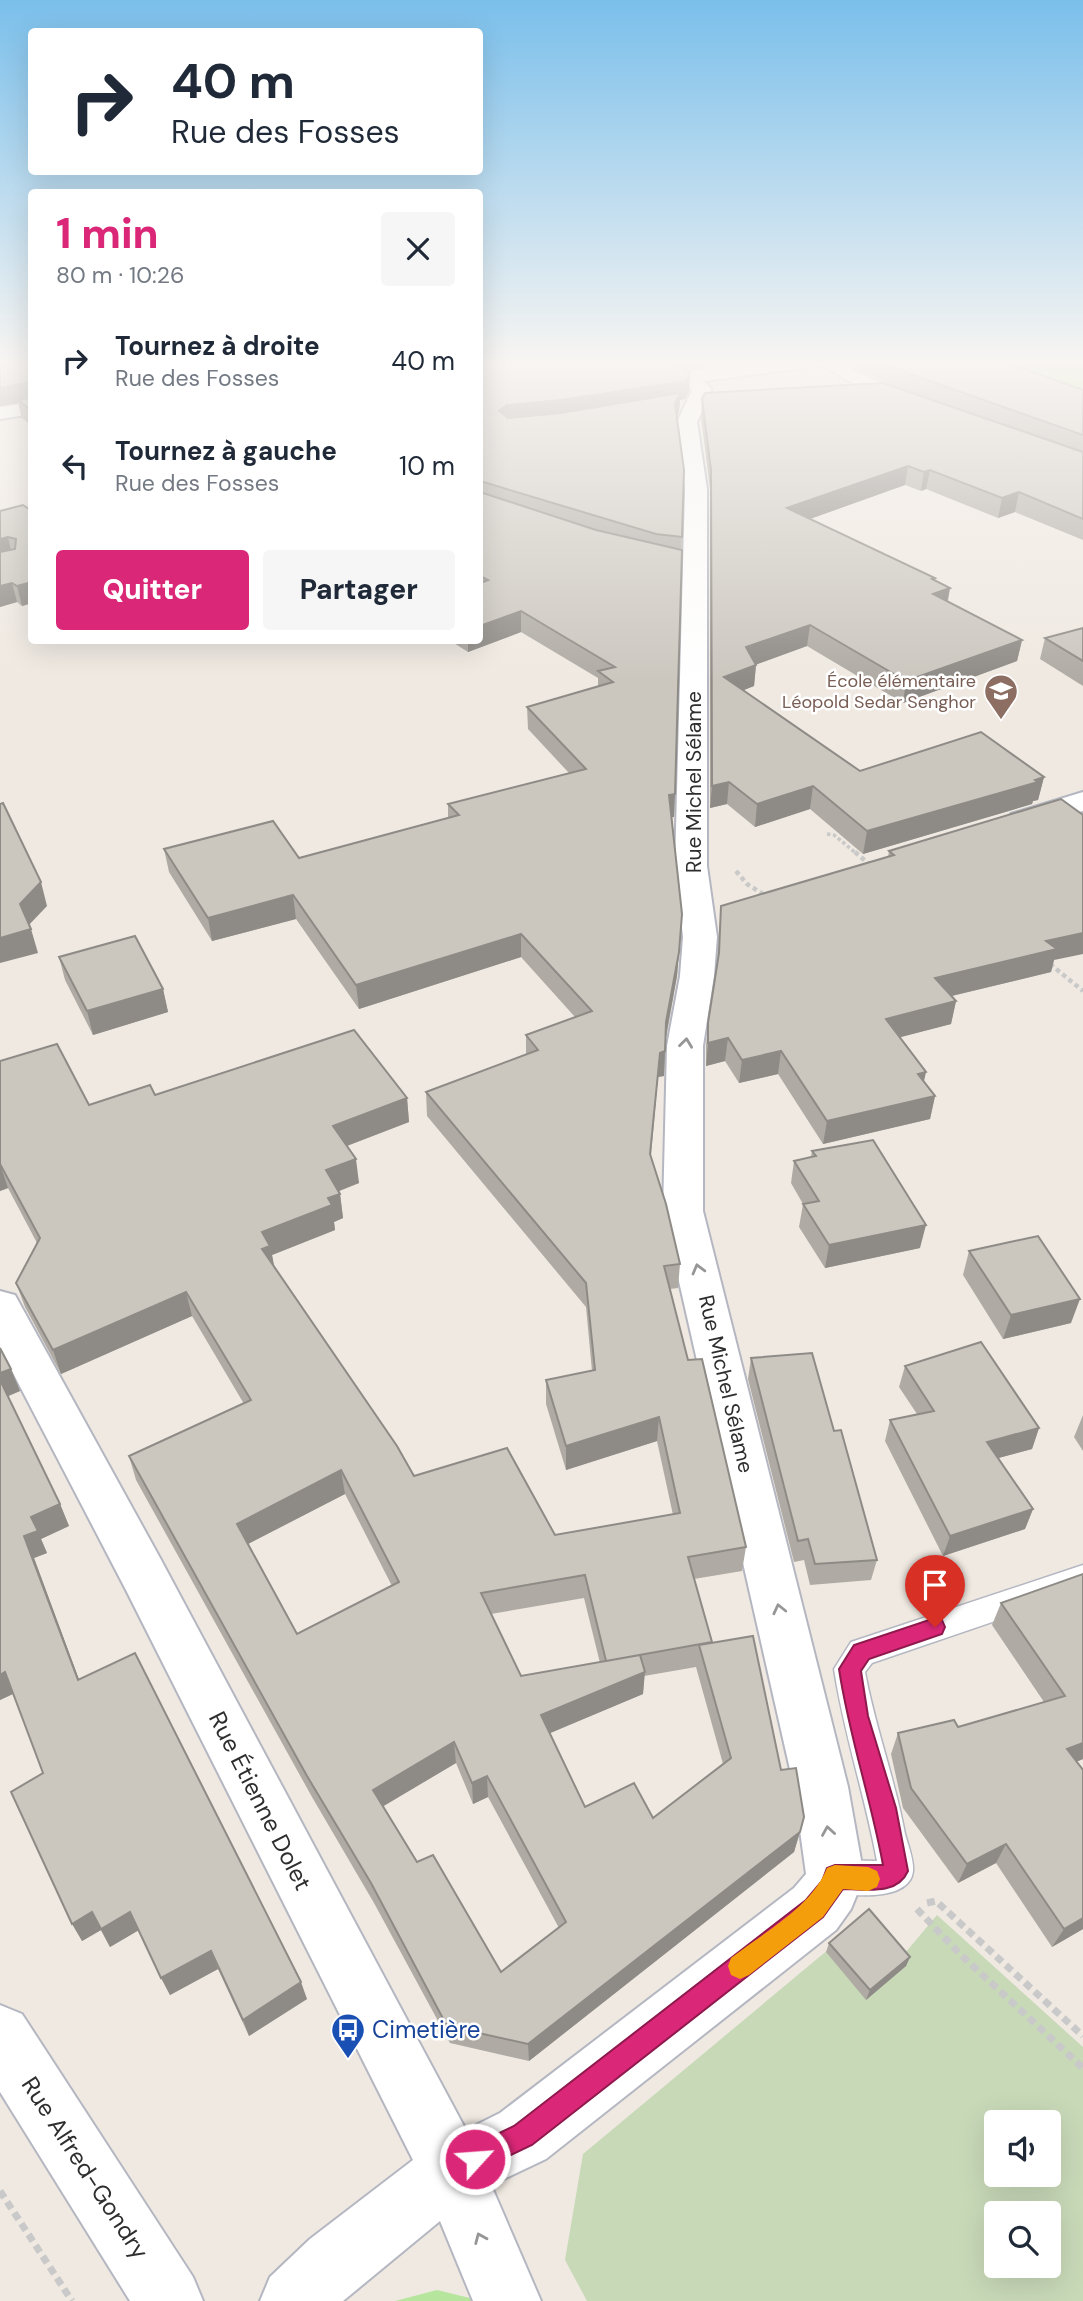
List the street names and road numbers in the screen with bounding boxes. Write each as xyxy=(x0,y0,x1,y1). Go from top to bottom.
street label: Rue Michel Sélame xyxy=(680,691,708,873)
street label: Rue Michel Sélame xyxy=(692,1292,760,1476)
street label: Rue Étienne Dolet xyxy=(202,1706,319,1895)
street label: Rue Alfred-Gondry xyxy=(15,2071,156,2265)

